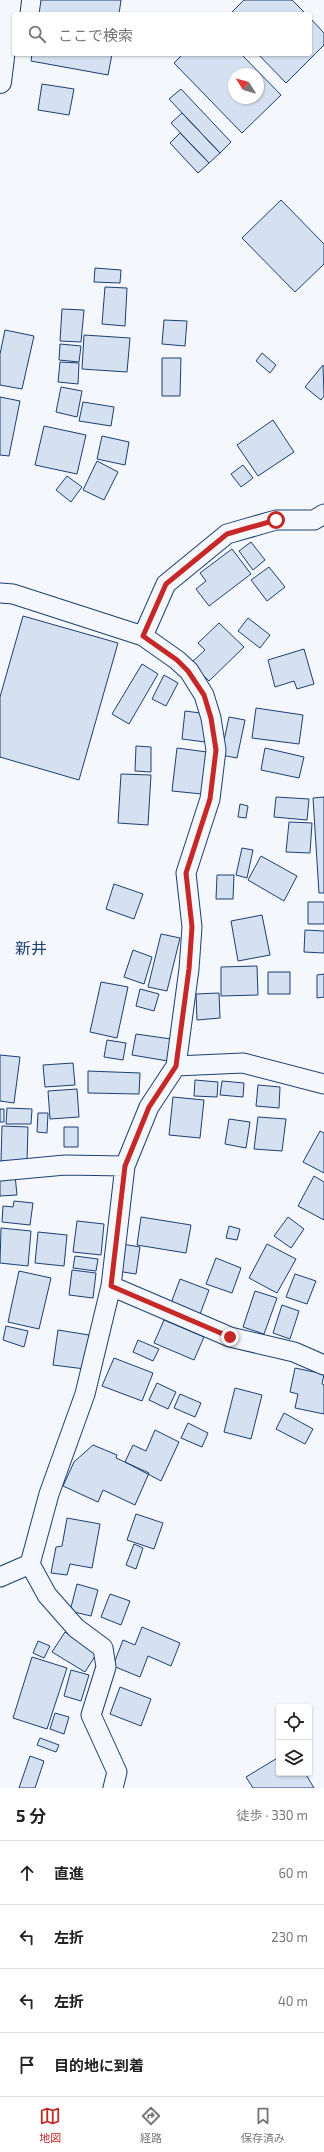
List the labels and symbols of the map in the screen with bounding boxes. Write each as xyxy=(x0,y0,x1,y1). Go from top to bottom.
north arrow xyxy=(228,68,264,104)
route start xyxy=(267,511,285,529)
district label: 新井 xyxy=(15,938,47,957)
route end xyxy=(221,1328,239,1346)

